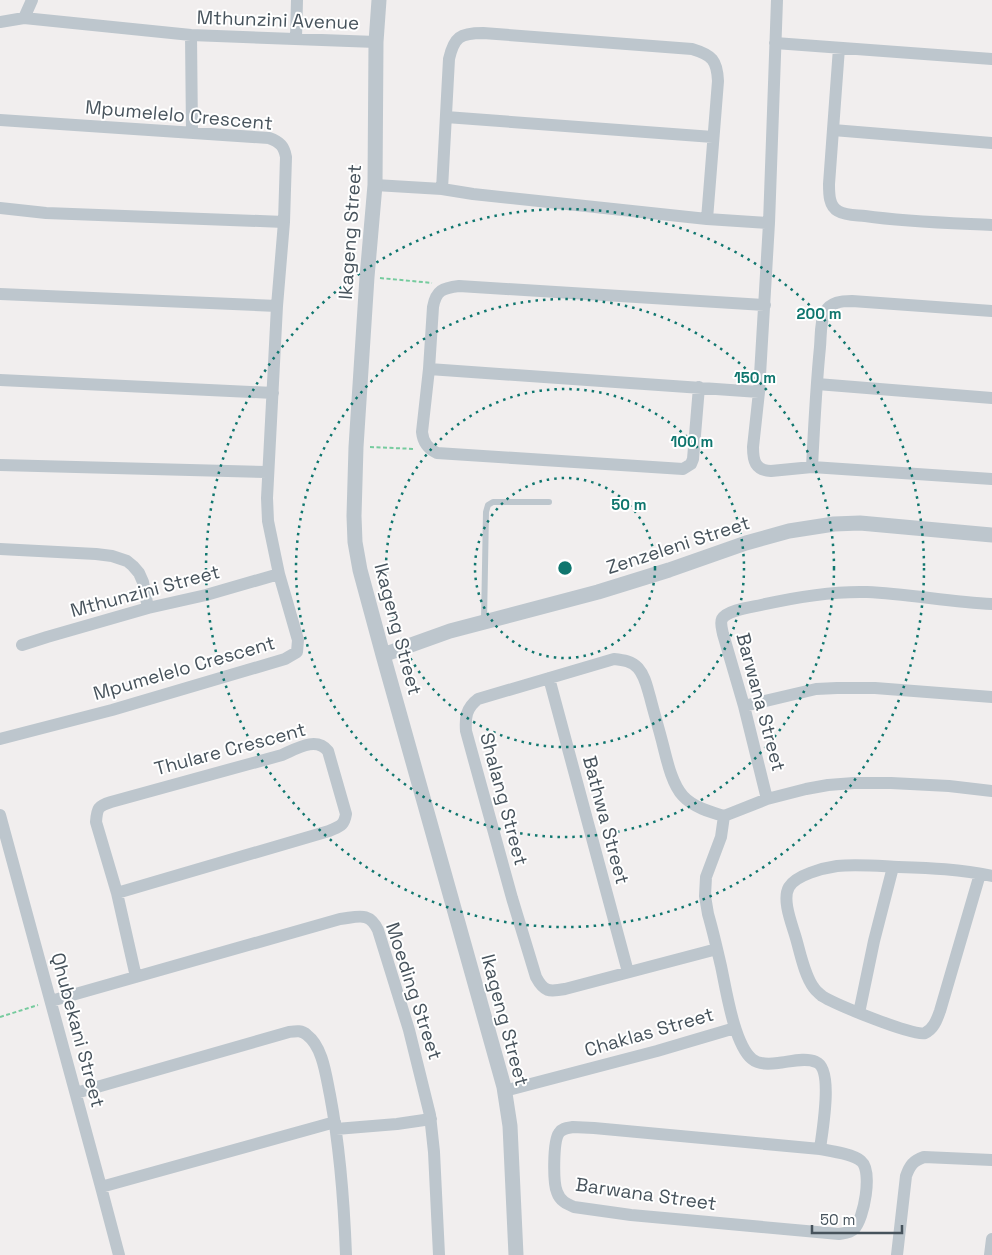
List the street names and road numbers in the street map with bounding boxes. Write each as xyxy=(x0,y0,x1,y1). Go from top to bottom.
street label: Mthunzini Avenue xyxy=(196,5,360,35)
street label: Mpumelelo Crescent xyxy=(84,94,274,136)
street label: Ikageng Street xyxy=(333,164,367,300)
street label: Zenzeleni Street xyxy=(603,510,753,580)
street label: Mthunzini Street xyxy=(68,559,222,623)
street label: Ikageng Street xyxy=(368,560,428,698)
street label: Mpumelelo Crescent xyxy=(90,630,278,706)
street label: Barwana Street xyxy=(731,630,791,774)
street label: Thulare Crescent xyxy=(151,717,309,781)
street label: Shalang Street xyxy=(474,730,534,868)
street label: Bathwa Street xyxy=(577,753,635,887)
street label: Moeding Street xyxy=(380,919,448,1063)
street label: Qhubekani Street xyxy=(45,950,111,1110)
street label: Ikageng Street xyxy=(475,951,535,1089)
street label: Chaklas Street xyxy=(581,1002,717,1062)
street label: Barwana Street xyxy=(574,1172,718,1216)

